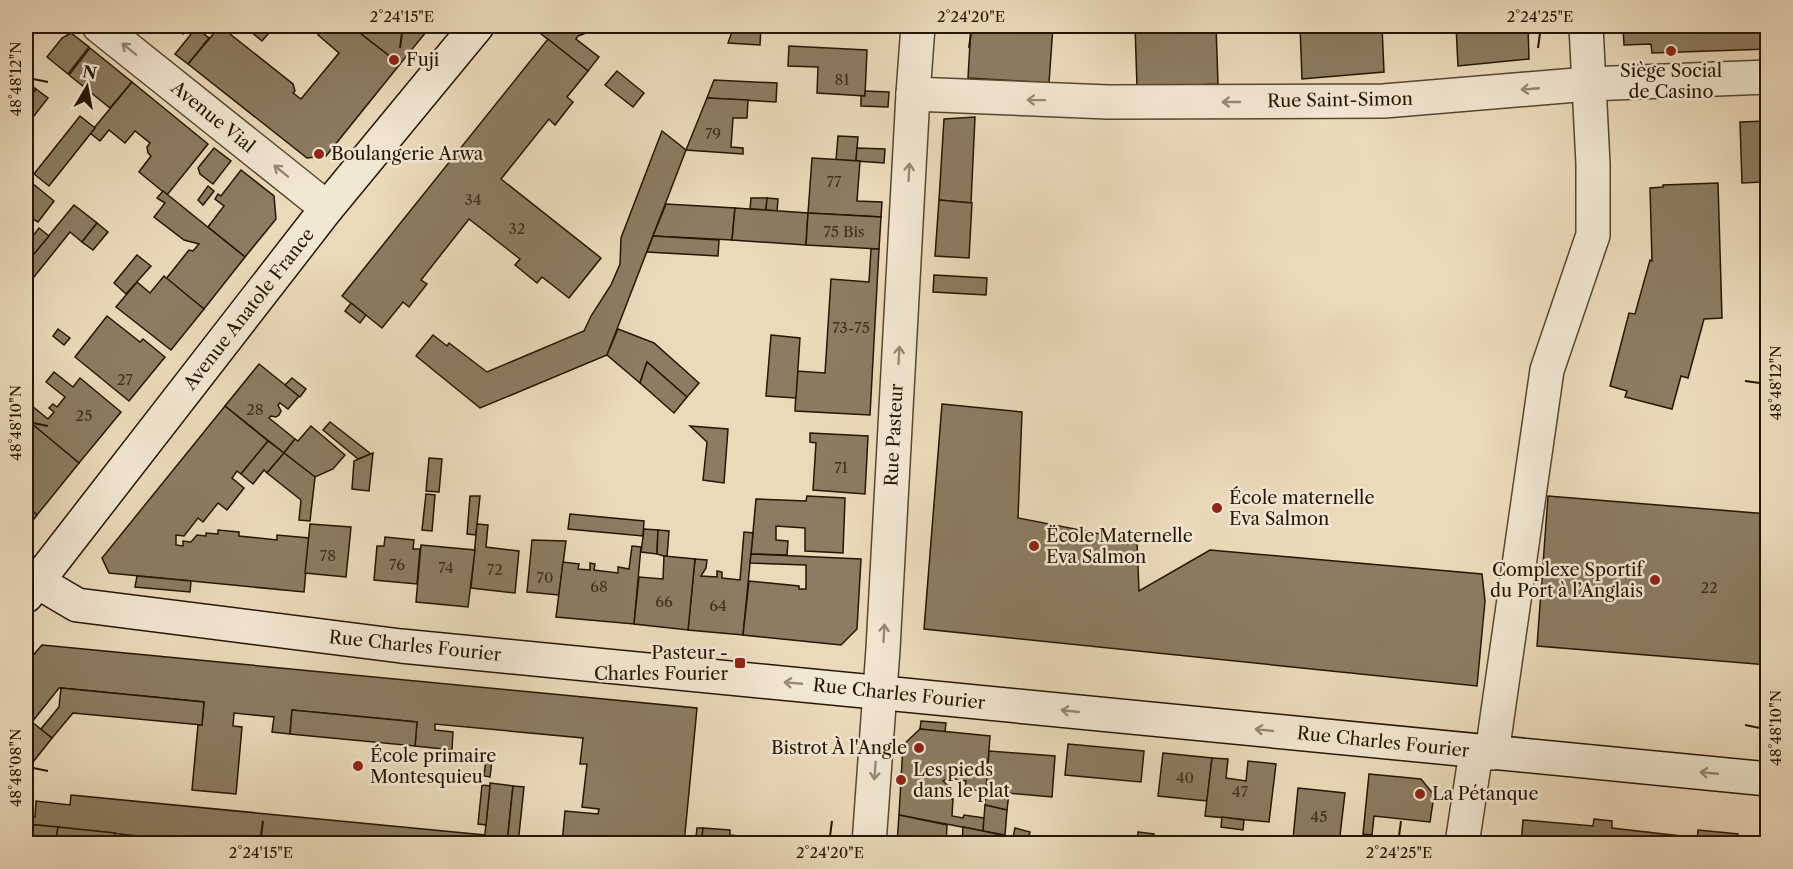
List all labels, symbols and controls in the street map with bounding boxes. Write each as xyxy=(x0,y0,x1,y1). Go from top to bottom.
text: 2°24'15"E xyxy=(370,7,434,26)
text: 2°24'20"E xyxy=(937,7,1005,26)
text: 2°24'25"E xyxy=(1507,7,1573,26)
text: 48°48'12"N xyxy=(6,41,25,117)
one-way arrow xyxy=(121,43,137,56)
marker: Siège Social de Casino xyxy=(1664,44,1678,58)
place label: Fuji xyxy=(406,49,440,71)
marker: Fuji xyxy=(387,53,401,67)
north arrow xyxy=(57,57,117,117)
place label: Siège Social de Casino xyxy=(1620,60,1722,103)
text: N xyxy=(81,61,98,83)
house number: 81 xyxy=(834,70,850,89)
street label: Avenue Vial xyxy=(166,76,259,157)
one-way arrow xyxy=(1521,84,1541,95)
street label: Rue Saint-Simon xyxy=(1267,88,1413,112)
one-way arrow xyxy=(1026,94,1046,105)
one-way arrow xyxy=(1221,96,1241,108)
house number: 79 xyxy=(705,124,721,143)
place label: Boulangerie Arwa xyxy=(331,143,484,165)
marker: Boulangerie Arwa xyxy=(312,147,326,161)
one-way arrow xyxy=(903,163,914,183)
one-way arrow xyxy=(273,165,289,178)
house number: 77 xyxy=(827,172,842,191)
house number: 34 xyxy=(465,190,481,209)
house number: 32 xyxy=(509,219,525,238)
house number: 75 Bis xyxy=(823,222,865,241)
street label: Avenue Anatole France xyxy=(178,224,319,395)
house number: 73-75 xyxy=(832,318,870,337)
one-way arrow xyxy=(893,345,904,365)
text: 48°48'12"N xyxy=(1766,345,1785,421)
house number: 27 xyxy=(117,370,134,389)
street label: Rue Pasteur xyxy=(880,383,908,487)
text: 48°48'10"N xyxy=(6,385,25,461)
house number: 28 xyxy=(246,400,264,419)
house number: 25 xyxy=(76,406,92,425)
house number: 71 xyxy=(834,458,849,477)
place label: École maternelle Eva Salmon xyxy=(1229,486,1375,530)
marker: École maternelle Eva Salmon xyxy=(1210,501,1224,515)
place label: Ëcole Maternelle Eva Salmon xyxy=(1046,524,1193,568)
marker: Ëcole Maternelle Eva Salmon xyxy=(1027,539,1041,553)
house number: 78 xyxy=(320,546,336,565)
house number: 76 xyxy=(389,555,405,574)
house number: 74 xyxy=(438,558,454,577)
place label: Complexe Sportif du Port à l’Anglais xyxy=(1490,559,1646,602)
house number: 72 xyxy=(487,560,503,579)
house number: 70 xyxy=(537,568,553,587)
marker: Complexe Sportif du Port à l’Anglais xyxy=(1648,573,1662,587)
house number: 68 xyxy=(590,577,608,596)
house number: 22 xyxy=(1700,578,1718,597)
house number: 66 xyxy=(655,592,673,611)
house number: 64 xyxy=(709,596,727,615)
one-way arrow xyxy=(878,624,889,644)
street label: Rue Charles Fourier xyxy=(328,626,503,666)
place label: Pasteur - Charles Fourier xyxy=(594,642,728,685)
marker: Pasteur - Charles Fourier xyxy=(733,656,747,670)
street label: Rue Charles Fourier xyxy=(812,674,987,714)
one-way arrow xyxy=(783,677,803,688)
text: 48°48'10"N xyxy=(1766,690,1785,766)
one-way arrow xyxy=(1061,705,1081,716)
street label: Rue Charles Fourier xyxy=(1296,722,1471,762)
one-way arrow xyxy=(1255,724,1275,735)
text: 48°48'08"N xyxy=(6,729,25,807)
place label: Bistrot À l'Angle xyxy=(771,736,907,759)
marker: Bistrot À l'Angle xyxy=(912,741,926,755)
place label: École primaire Montesquieu xyxy=(370,744,496,788)
marker: École primaire Montesquieu xyxy=(351,759,365,773)
place label: Les pieds dans le plat xyxy=(913,759,1011,802)
one-way arrow xyxy=(869,761,880,781)
one-way arrow xyxy=(1700,767,1720,778)
house number: 40 xyxy=(1176,768,1194,787)
marker: Les pieds dans le plat xyxy=(894,773,908,787)
house number: 47 xyxy=(1232,782,1249,801)
place label: La Pétanque xyxy=(1432,783,1539,805)
marker: La Pétanque xyxy=(1413,787,1427,801)
house number: 45 xyxy=(1311,807,1327,826)
text: 2°24'15"E xyxy=(229,843,293,862)
text: 2°24'20"E xyxy=(796,843,864,862)
text: 2°24'25"E xyxy=(1366,843,1432,862)

